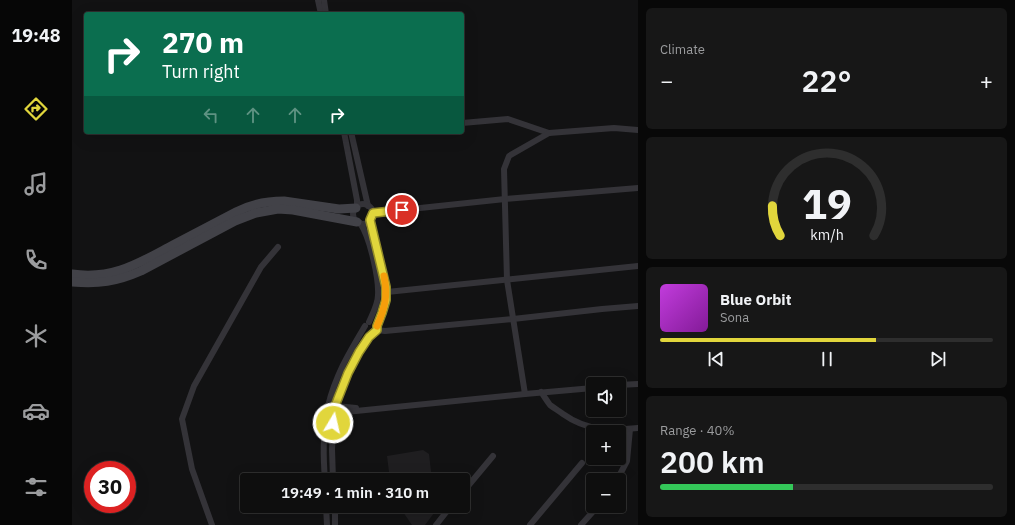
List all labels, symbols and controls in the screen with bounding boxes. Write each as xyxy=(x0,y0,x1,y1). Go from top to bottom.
text: 19:48 xyxy=(11,24,61,47)
text: 270 m xyxy=(162,24,244,61)
icon: right xyxy=(96,28,148,80)
text: Climate xyxy=(660,41,705,58)
text: Turn right xyxy=(162,60,240,83)
text: 22° xyxy=(801,61,852,100)
text: − xyxy=(660,66,673,95)
text: + xyxy=(980,66,993,95)
icon: directions xyxy=(22,95,50,123)
icon: left xyxy=(200,104,222,126)
icon: ahead xyxy=(242,104,264,126)
icon: ahead xyxy=(284,104,306,126)
icon: right xyxy=(326,104,348,126)
icon: music xyxy=(22,170,50,198)
text: 19 xyxy=(802,176,851,230)
pin xyxy=(385,193,419,227)
icon: arrive xyxy=(391,199,413,221)
text: km/h xyxy=(810,224,843,243)
icon: phone xyxy=(22,246,50,274)
text: Blue Orbit xyxy=(720,290,791,309)
text: Sona xyxy=(720,309,749,326)
icon: climate xyxy=(22,322,50,350)
icon: previous xyxy=(705,348,727,370)
icon: pause xyxy=(816,348,838,370)
icon: next xyxy=(927,348,949,370)
map controls xyxy=(586,377,626,513)
button: sound xyxy=(586,377,626,417)
icon: car xyxy=(22,397,50,425)
position arrow xyxy=(312,402,354,444)
text: Range · 40% xyxy=(660,422,734,439)
button: + xyxy=(586,425,626,465)
text: 200 km xyxy=(660,442,765,481)
speed limit sign: 30 xyxy=(84,461,136,513)
icon: filters xyxy=(22,473,50,501)
button: − xyxy=(586,473,626,513)
text: 19:49 · 1 min · 310 m xyxy=(281,483,429,502)

